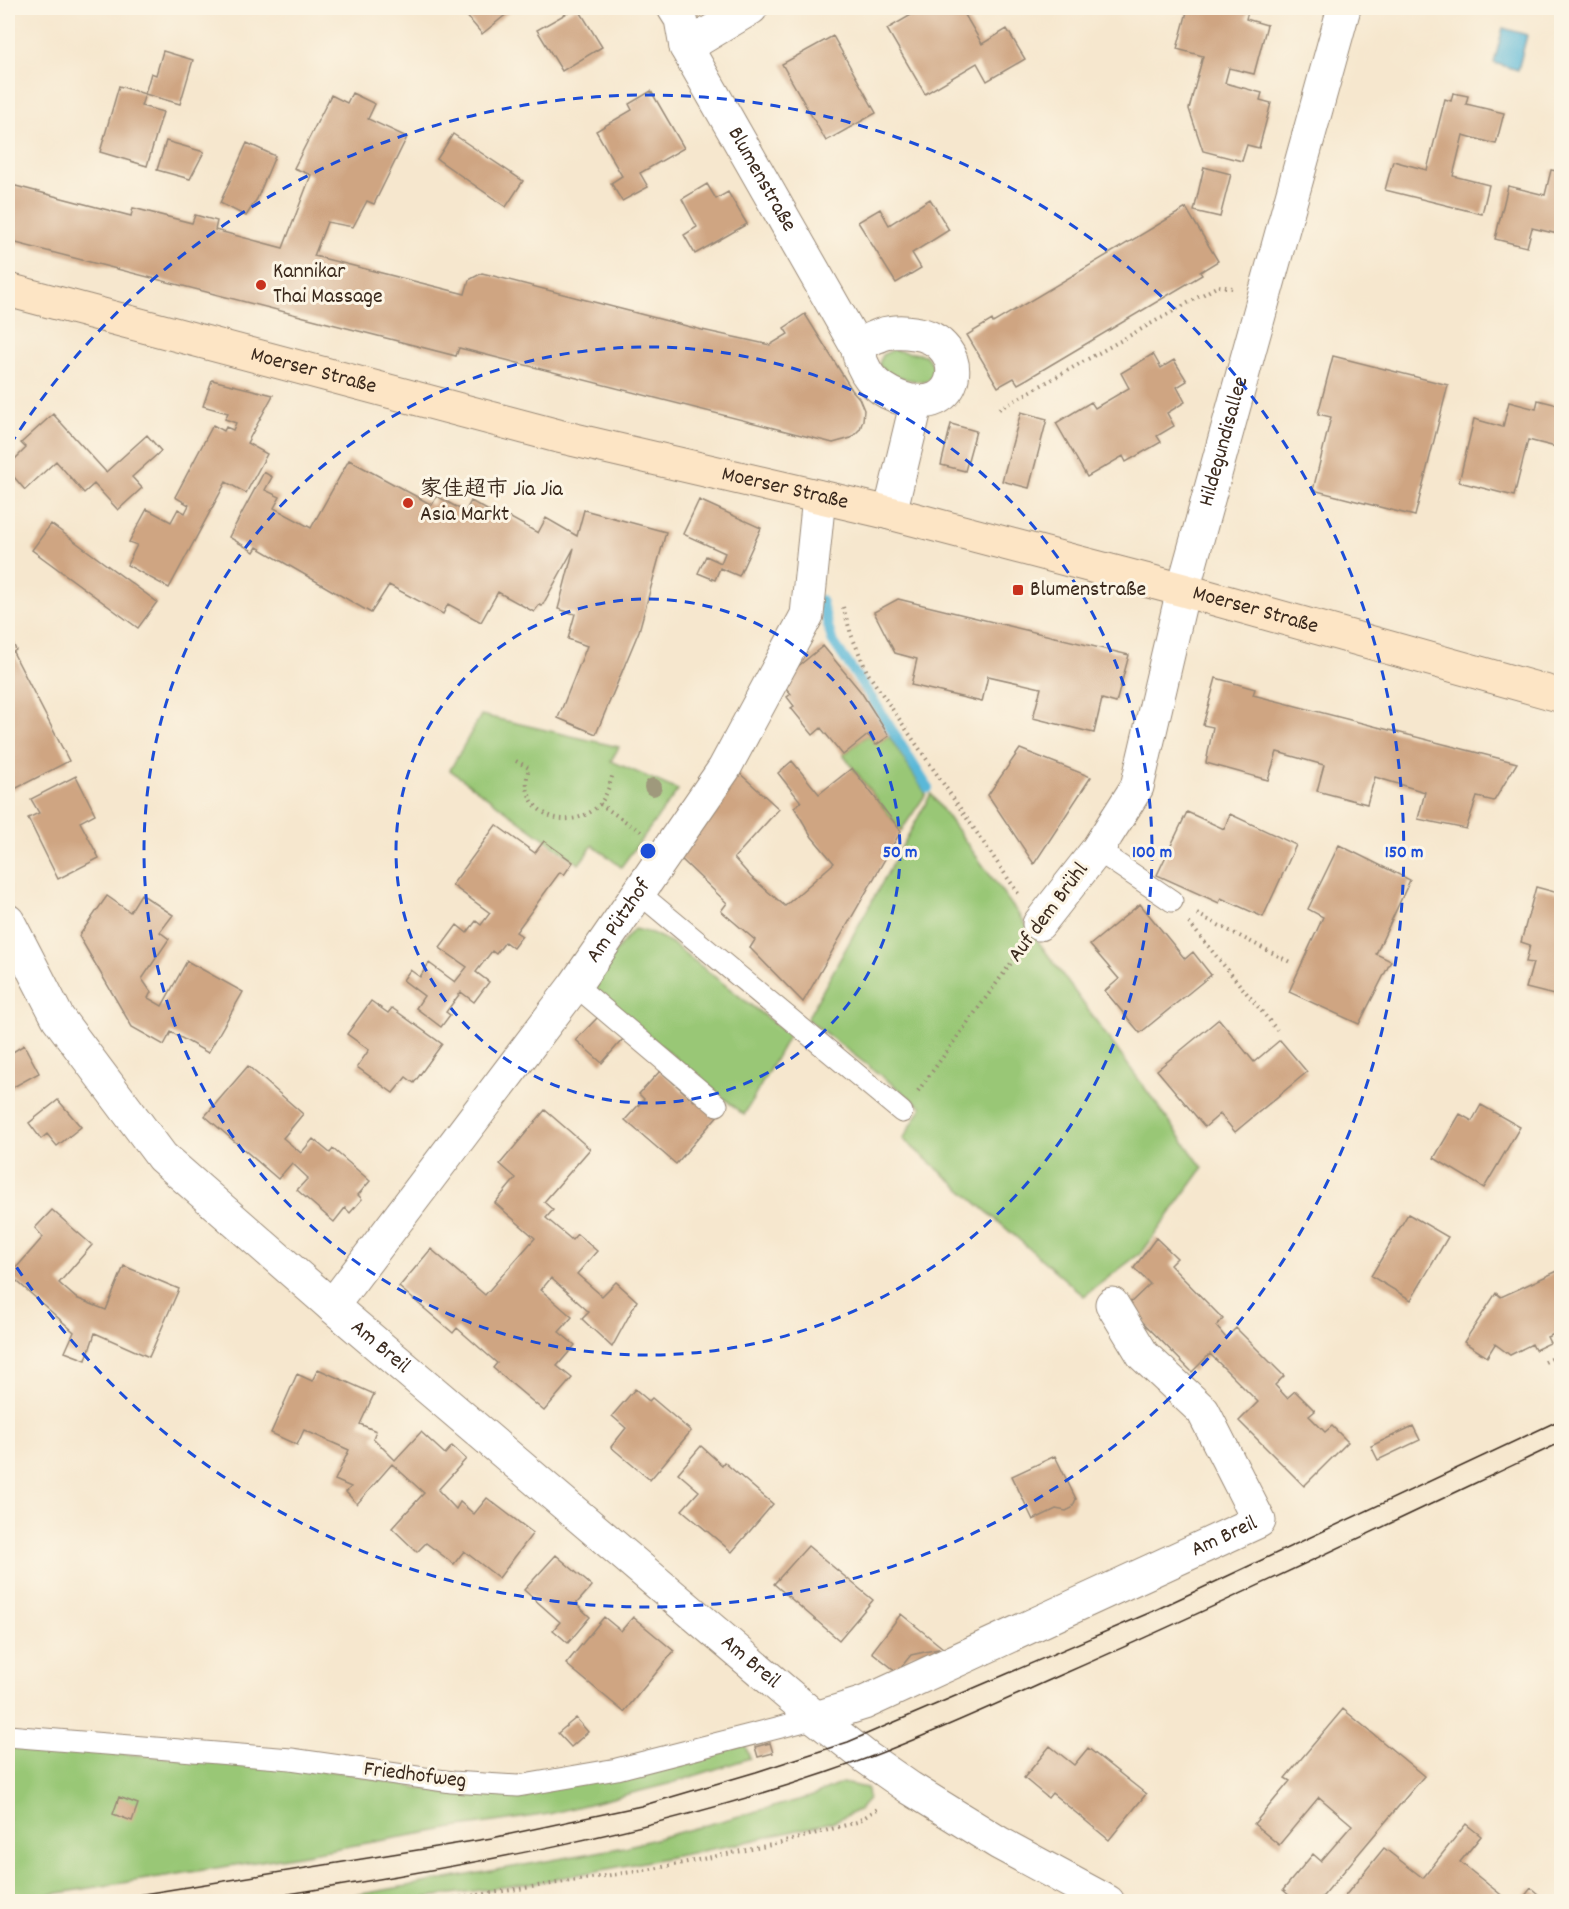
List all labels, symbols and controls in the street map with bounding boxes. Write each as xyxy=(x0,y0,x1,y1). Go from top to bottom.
street label: Blumenstraße xyxy=(719,121,804,238)
place label: Kannikar Thai Massage xyxy=(273,257,383,313)
marker: Kannikar Thai Massage xyxy=(254,278,268,292)
street label: Moerser Straße xyxy=(247,340,380,403)
street label: Hildegundisallee xyxy=(1191,373,1257,510)
street label: Moerser Straße xyxy=(718,459,851,518)
place label: 家佳超市 Jia Jia Asia Markt xyxy=(420,475,563,531)
marker: 家佳超市 Jia Jia Asia Markt xyxy=(401,496,415,510)
place label: Blumenstraße xyxy=(1030,575,1146,606)
street label: Moerser Straße xyxy=(1189,578,1322,643)
marker: Blumenstraße xyxy=(1011,583,1025,597)
centre of rings xyxy=(638,841,658,861)
text: 50 m xyxy=(883,841,917,866)
text: 100 m xyxy=(1132,841,1172,866)
text: 150 m xyxy=(1385,841,1423,866)
street label: Auf dem Brühl xyxy=(1001,857,1097,969)
street label: Am Pützhof xyxy=(579,872,660,970)
street label: Am Breil xyxy=(344,1313,417,1381)
street label: Am Breil xyxy=(1186,1508,1262,1566)
street label: Am Breil xyxy=(714,1628,787,1696)
street label: Friedhofweg xyxy=(362,1754,468,1798)

